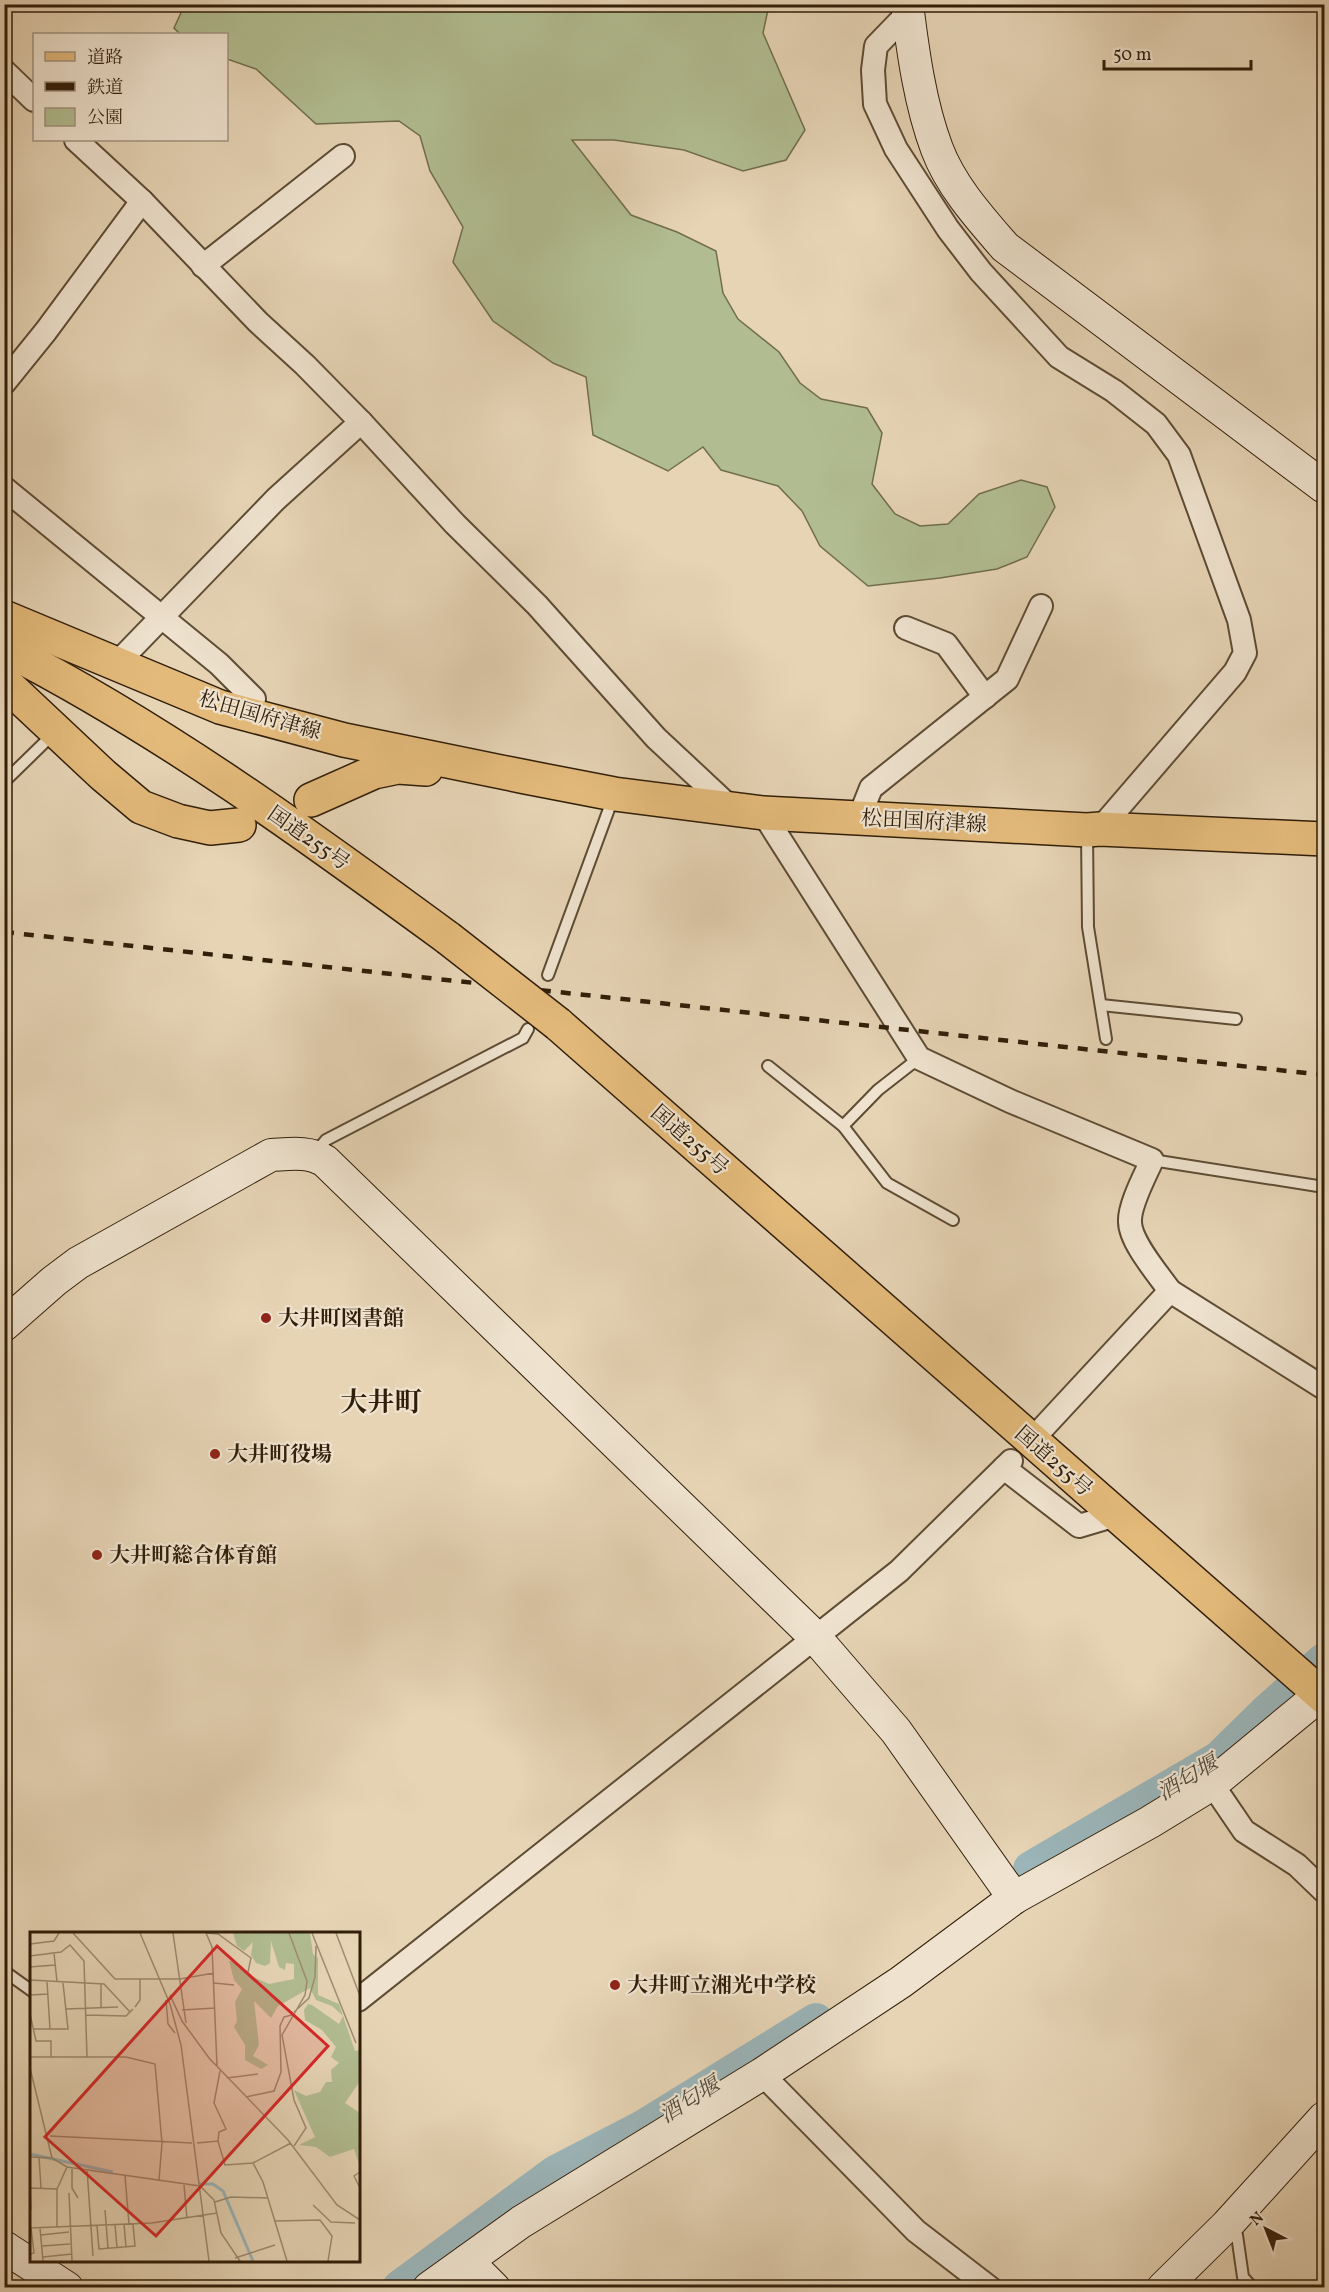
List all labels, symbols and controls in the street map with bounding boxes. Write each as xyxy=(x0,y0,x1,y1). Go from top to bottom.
legend xyxy=(33,33,228,141)
scale bar xyxy=(1104,33,1251,71)
text: 50 m xyxy=(1113,43,1152,68)
text: 道路 xyxy=(87,46,123,71)
text: 鉄道 xyxy=(87,76,123,101)
text: 公園 xyxy=(87,106,123,131)
street label: 松田国府津線 xyxy=(195,685,324,748)
street label: 国道255号 xyxy=(261,800,355,878)
street label: 松田国府津線 xyxy=(860,805,988,840)
street label: 国道255号 xyxy=(644,1099,734,1183)
place label: 大井町図書館 xyxy=(278,1305,404,1334)
marker: 大井町図書館 xyxy=(259,1311,273,1325)
district label: 大井町 xyxy=(341,1385,422,1423)
street label: 国道255号 xyxy=(1008,1420,1098,1504)
place label: 大井町役場 xyxy=(227,1441,332,1470)
marker: 大井町役場 xyxy=(208,1447,222,1461)
place label: 大井町総合体育館 xyxy=(109,1542,277,1571)
marker: 大井町総合体育館 xyxy=(90,1548,104,1562)
water label: 酒匂堰 xyxy=(1152,1747,1228,1809)
inset map xyxy=(30,1932,360,2262)
place label: 大井町立湘光中学校 xyxy=(627,1972,816,2001)
marker: 大井町立湘光中学校 xyxy=(608,1978,622,1992)
water label: 酒匂堰 xyxy=(654,2068,730,2132)
north arrow xyxy=(1236,2199,1296,2259)
text: N xyxy=(1246,2207,1269,2231)

